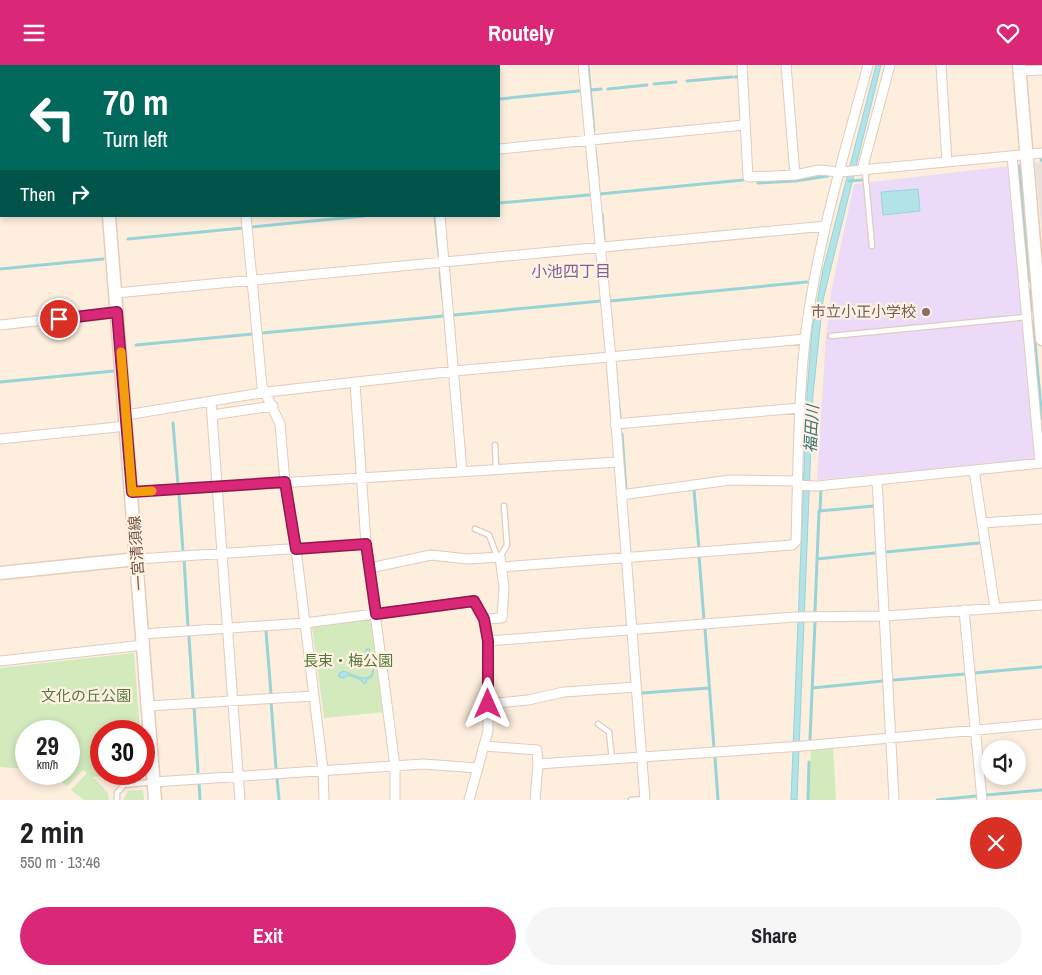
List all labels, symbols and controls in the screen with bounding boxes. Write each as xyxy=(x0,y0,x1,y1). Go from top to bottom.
text: Routely xyxy=(488,18,554,48)
icon: menu xyxy=(20,19,48,47)
icon: heart xyxy=(994,19,1022,47)
text: 70 m xyxy=(103,79,168,126)
icon: left xyxy=(20,85,85,150)
text: Turn left xyxy=(103,124,168,154)
icon: right xyxy=(66,180,94,208)
text: Then xyxy=(20,181,56,207)
district label: 小池四丁目 xyxy=(531,260,611,282)
pin xyxy=(38,298,80,340)
place label: 市立小正小学校 xyxy=(811,301,916,322)
icon: arrive xyxy=(45,305,73,333)
marker: 市立小正小学校 xyxy=(920,306,932,318)
water label: 福田川 xyxy=(799,402,823,454)
street label: 一宮清須線 xyxy=(123,515,150,591)
park label: 長束・梅公園 xyxy=(303,650,393,671)
position arrow xyxy=(461,677,513,729)
park label: 文化の丘公園 xyxy=(41,685,131,706)
speed limit sign: 30 xyxy=(90,720,155,785)
text: 29 xyxy=(36,729,59,763)
map controls xyxy=(981,740,1026,785)
button: sound xyxy=(981,740,1026,785)
text: km/h xyxy=(37,757,58,773)
text: 2 min xyxy=(20,812,84,852)
button: close xyxy=(970,817,1022,869)
text: 550 m · 13:46 xyxy=(20,851,100,873)
button: Exit xyxy=(20,907,516,965)
button: Share xyxy=(526,907,1022,965)

